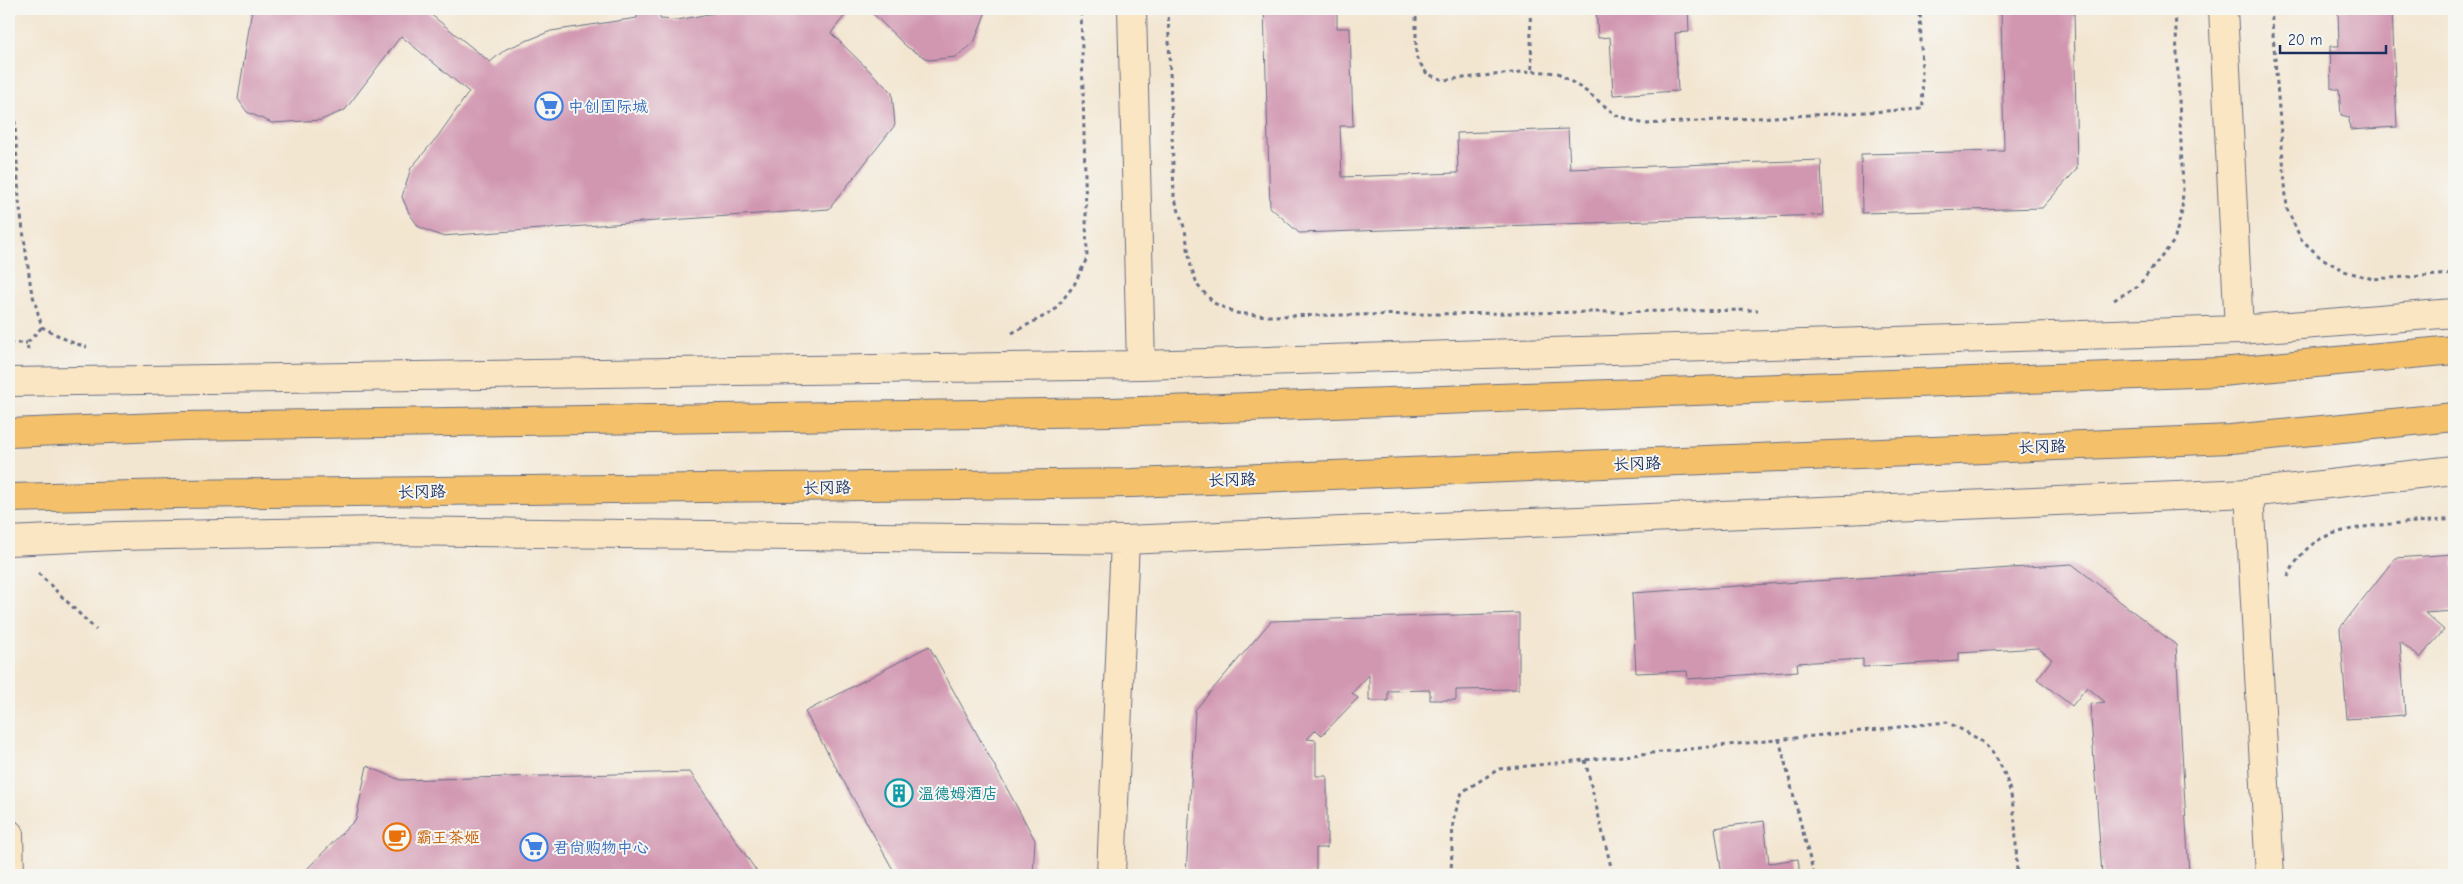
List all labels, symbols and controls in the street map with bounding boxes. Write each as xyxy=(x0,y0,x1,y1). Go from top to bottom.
scale bar xyxy=(2280,22,2387,54)
text: 20 m xyxy=(2288,31,2322,49)
supermarket icon: 中创国际城 xyxy=(534,91,564,121)
place label: 中创国际城 xyxy=(568,98,648,116)
street label: 长冈路 xyxy=(2018,437,2066,457)
street label: 长冈路 xyxy=(1613,454,1661,474)
street label: 长冈路 xyxy=(1208,470,1256,490)
street label: 长冈路 xyxy=(803,479,851,497)
street label: 长冈路 xyxy=(398,483,446,501)
building icon: 温德姆酒店 xyxy=(884,778,914,808)
place label: 温德姆酒店 xyxy=(918,785,998,803)
cafe icon: 霸王茶姬 xyxy=(382,822,412,852)
place label: 霸王茶姬 xyxy=(416,829,480,847)
supermarket icon: 君尚购物中心 xyxy=(519,832,549,862)
place label: 君尚购物中心 xyxy=(553,839,649,857)

